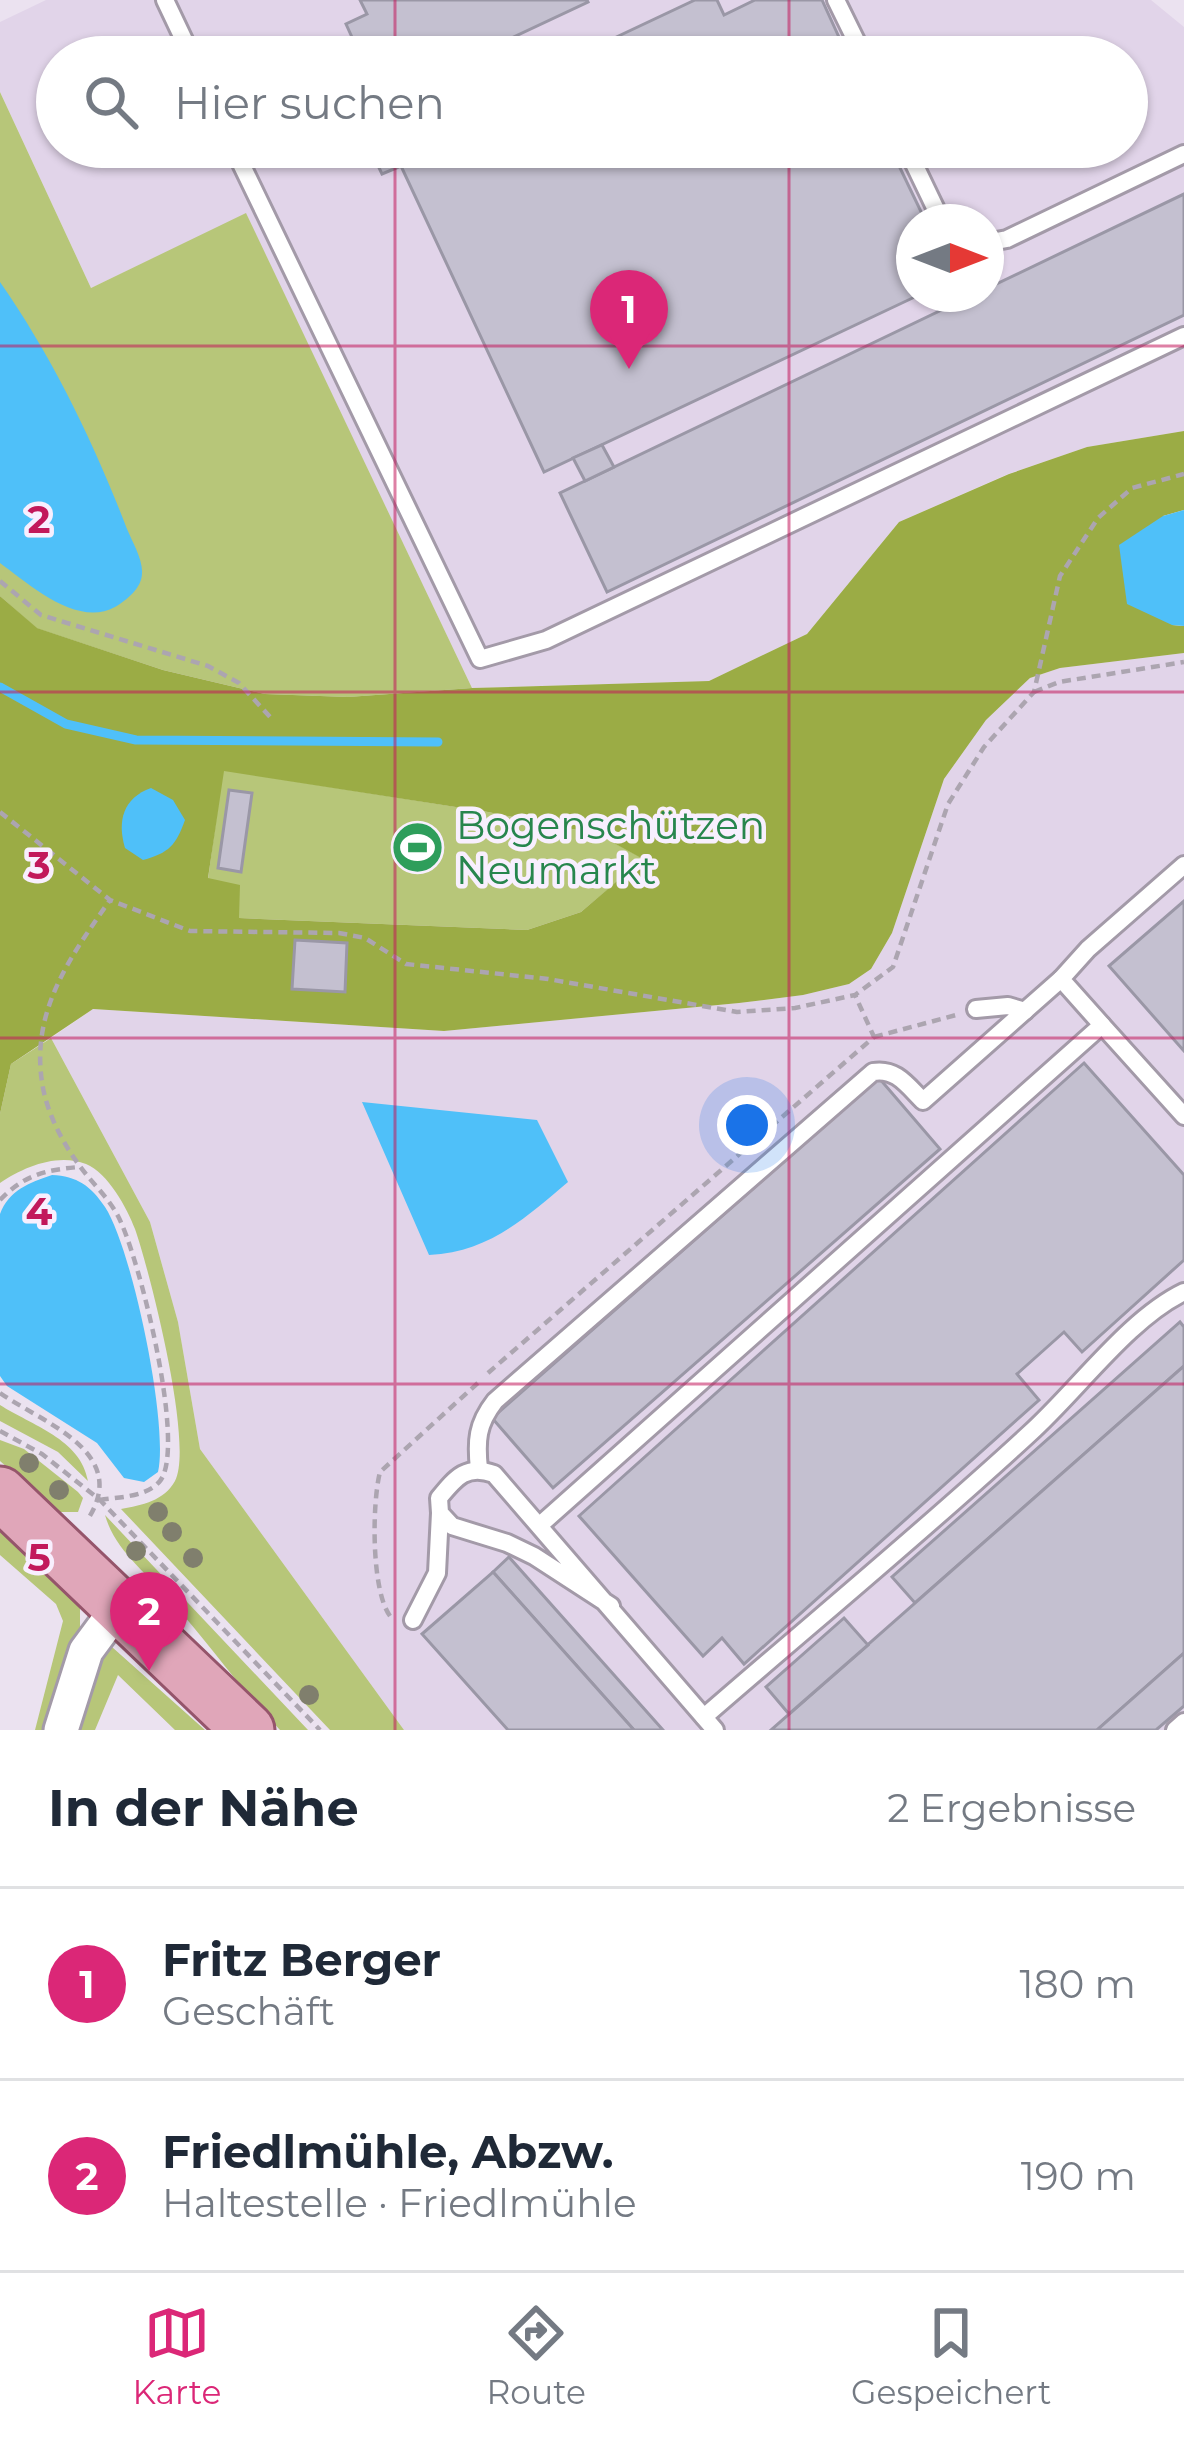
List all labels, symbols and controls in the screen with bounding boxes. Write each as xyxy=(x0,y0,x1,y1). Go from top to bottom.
search box xyxy=(36,36,1148,168)
icon: search xyxy=(78,69,144,135)
text: Hier suchen xyxy=(174,75,445,130)
north arrow xyxy=(896,204,1004,312)
pin: 1 xyxy=(590,270,668,369)
text: 2 xyxy=(27,495,51,543)
place label: Bogenschützen Neumarkt xyxy=(456,801,765,894)
sports icon: Bogenschützen Neumarkt xyxy=(389,819,445,875)
text: 3 xyxy=(26,841,51,889)
your location xyxy=(717,1095,777,1155)
text: 4 xyxy=(26,1187,53,1235)
text: 5 xyxy=(27,1533,51,1581)
pin: 2 xyxy=(110,1572,188,1671)
text: In der Nähe xyxy=(48,1777,359,1839)
text: 2 Ergebnisse xyxy=(887,1784,1136,1832)
text: Fritz Berger xyxy=(162,1932,441,1987)
text: 1 xyxy=(79,1960,95,2008)
text: 180 m xyxy=(1020,1960,1136,2008)
text: Geschäft xyxy=(162,1987,335,2035)
text: Friedlmühle, Abzw. xyxy=(162,2124,614,2179)
text: 2 xyxy=(75,2152,99,2200)
text: 190 m xyxy=(1021,2152,1136,2200)
text: Haltestelle · Friedlmühle xyxy=(162,2179,637,2227)
tab: Karte xyxy=(133,2300,221,2412)
tab: Route xyxy=(487,2300,586,2412)
tab: Gespeichert xyxy=(851,2300,1051,2412)

